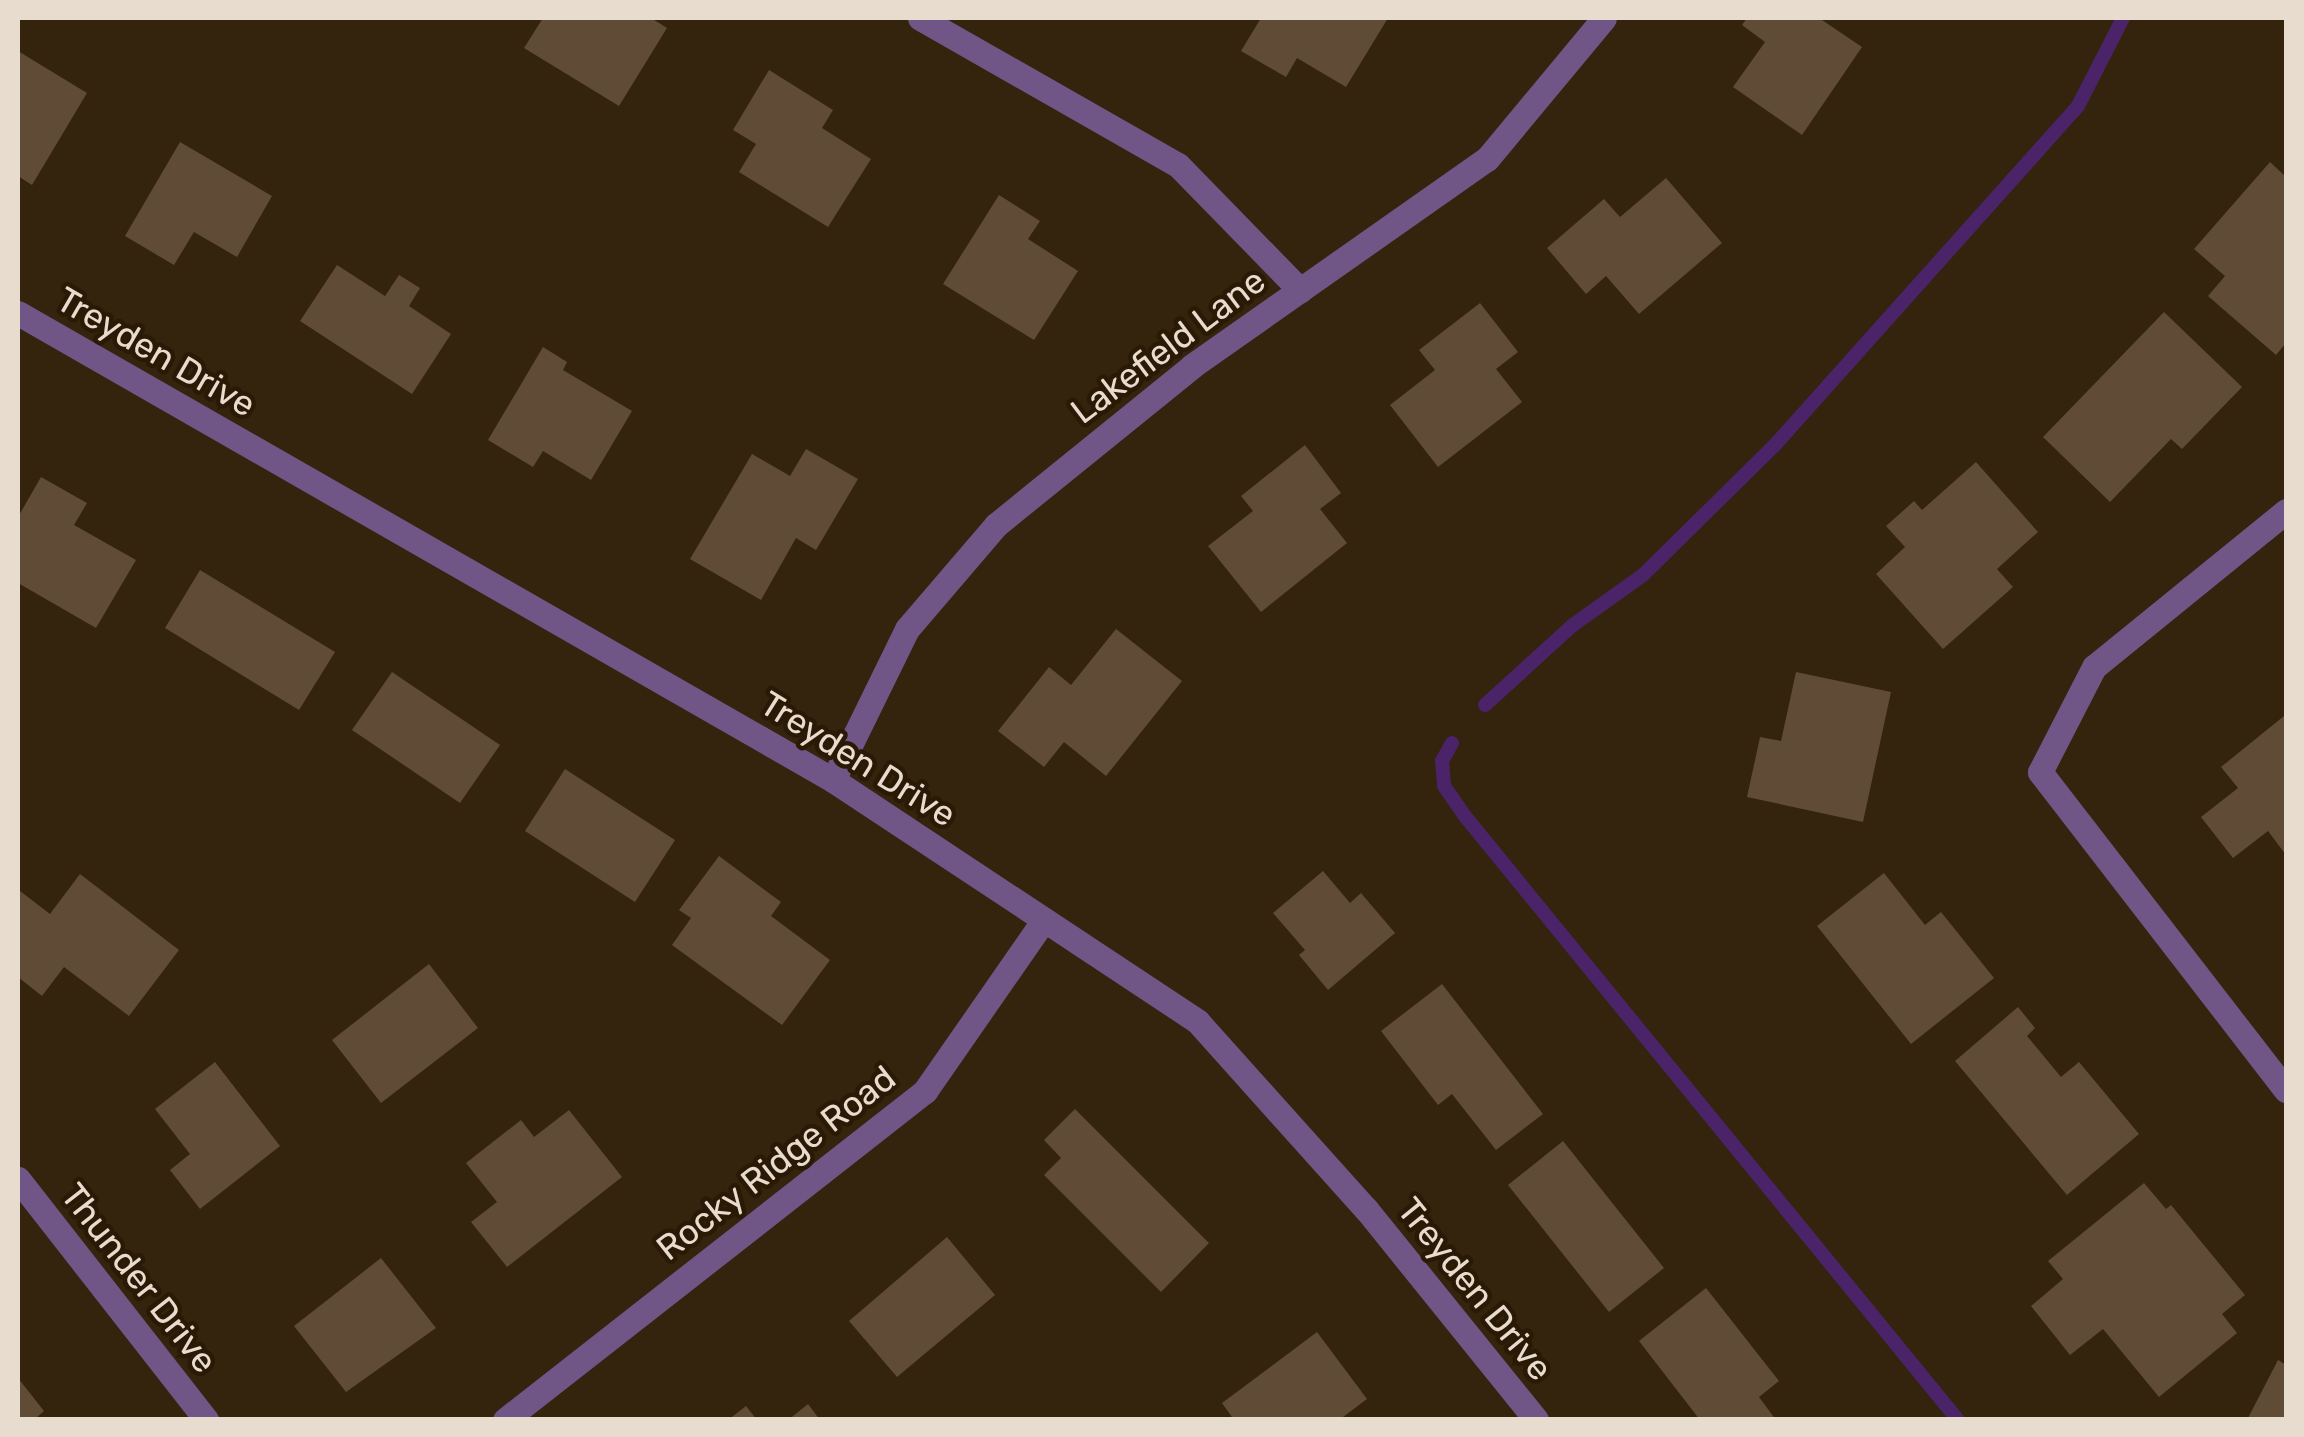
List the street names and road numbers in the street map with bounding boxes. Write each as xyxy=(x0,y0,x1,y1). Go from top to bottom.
street label: Lakefield Lane xyxy=(1063,259,1273,433)
street label: Treyden Drive xyxy=(49,278,263,426)
street label: Treyden Drive xyxy=(753,682,963,836)
street label: Rocky Ridge Road xyxy=(648,1056,904,1270)
street label: Thunder Drive xyxy=(52,1175,226,1381)
street label: Treyden Drive xyxy=(1389,1189,1561,1389)

